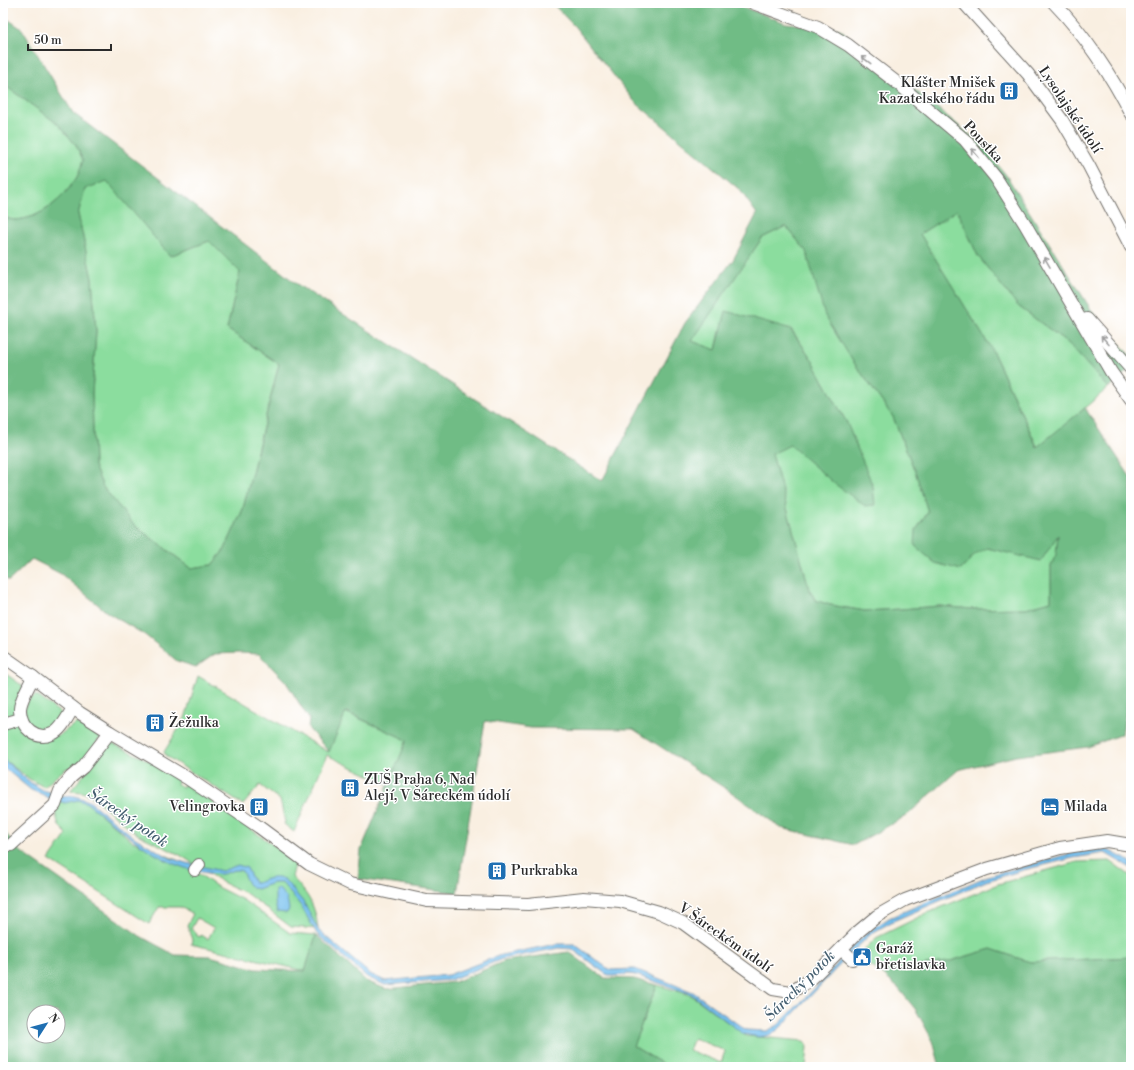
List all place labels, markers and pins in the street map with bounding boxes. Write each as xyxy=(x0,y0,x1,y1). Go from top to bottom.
place label: Klášter Mnišek Kazatelského řádu xyxy=(879,74,996,108)
building icon: Klášter Mnišek Kazatelského řádu xyxy=(998,80,1020,102)
building icon: Žežulka xyxy=(144,712,166,734)
place label: Žežulka xyxy=(169,712,220,732)
place label: ZUŠ Praha 6, Nad Alejí, V Šáreckém údolí xyxy=(363,769,512,805)
building icon: ZUŠ Praha 6, Nad Alejí, V Šáreckém údolí xyxy=(339,777,361,799)
building icon: Velingrovka xyxy=(248,796,270,818)
hotel icon: Milada xyxy=(1039,796,1061,818)
place label: Velingrovka xyxy=(168,798,246,816)
place label: Milada xyxy=(1064,798,1108,816)
building icon: Purkrabka xyxy=(486,860,508,882)
place label: Purkrabka xyxy=(511,862,579,880)
place label: Garáž břetislavka xyxy=(876,940,947,974)
public building icon: Garáž břetislavka xyxy=(851,946,873,968)

